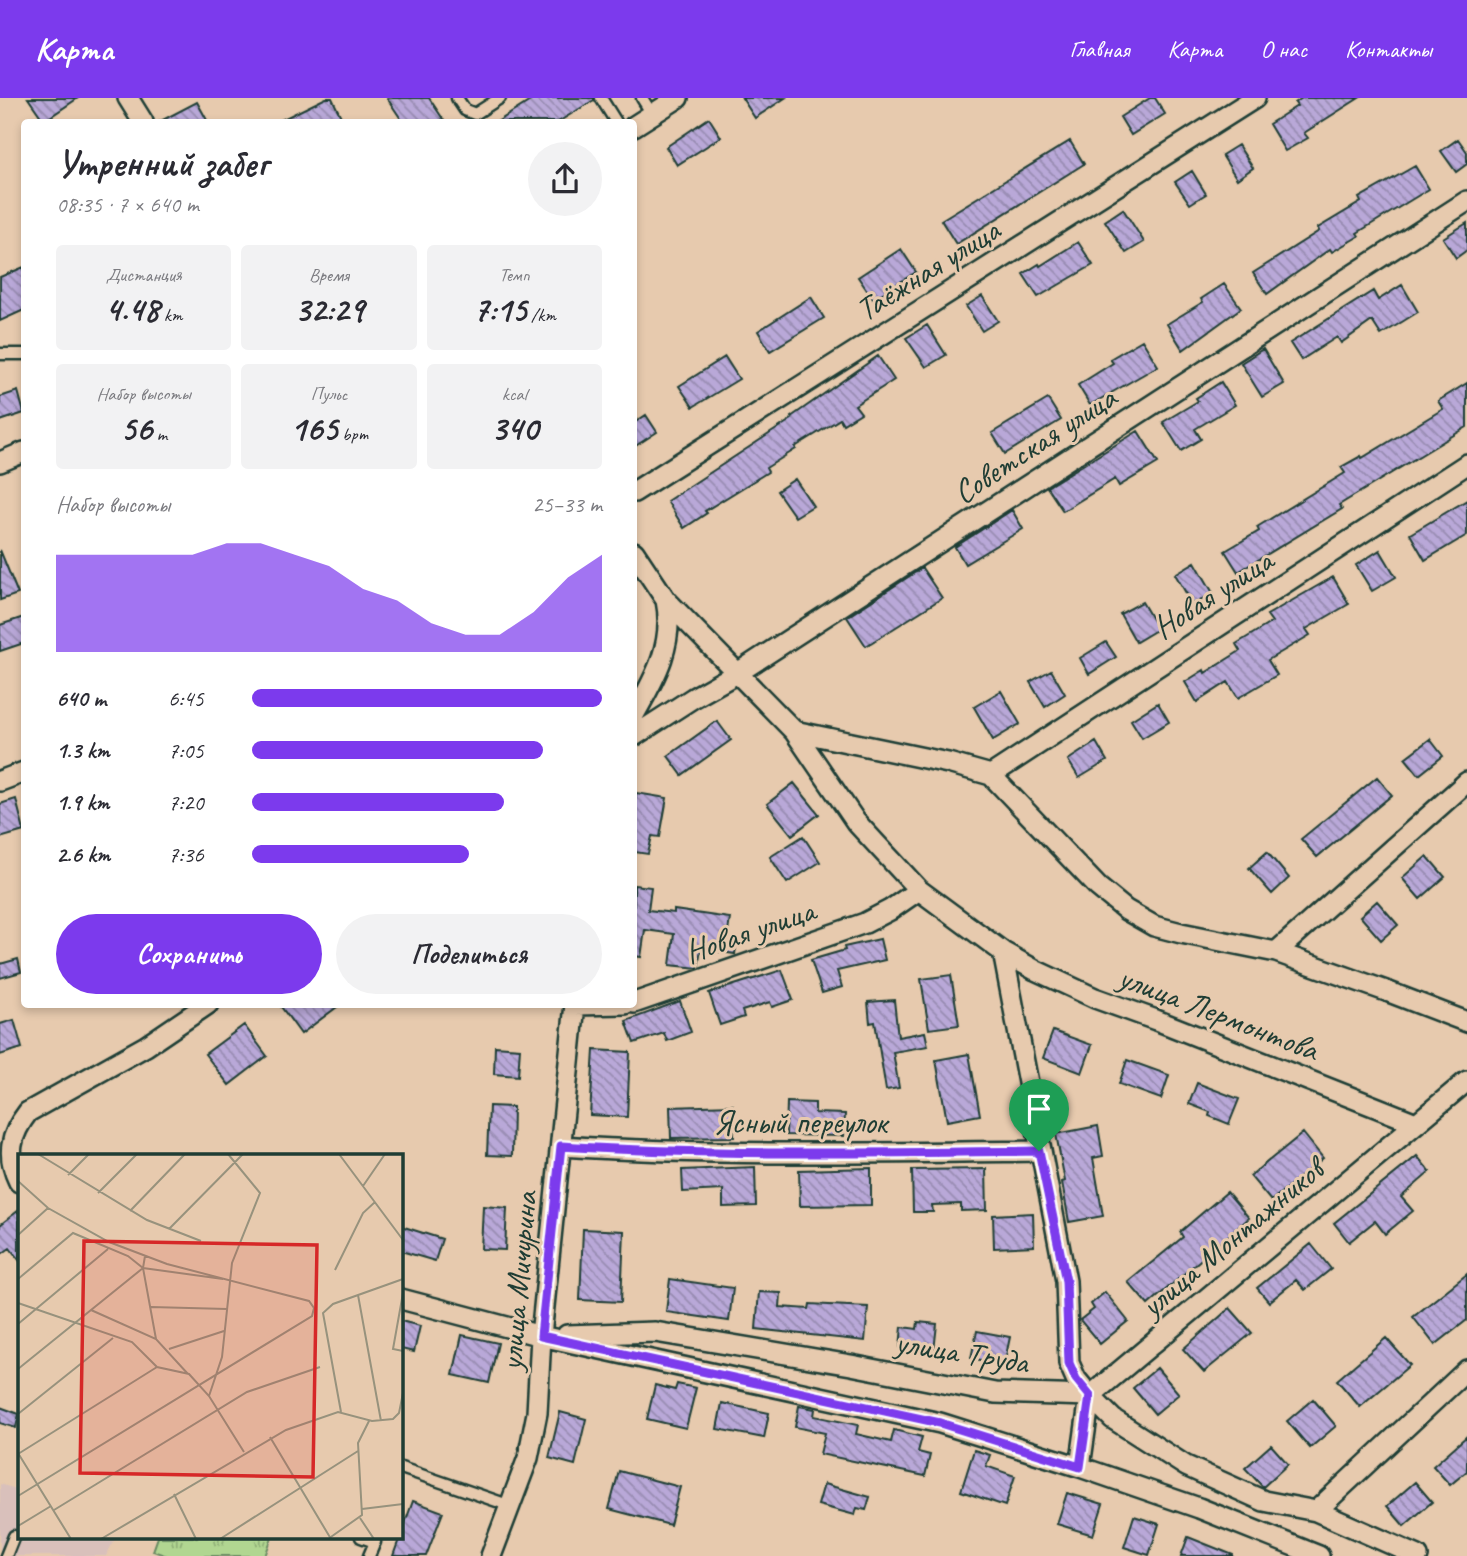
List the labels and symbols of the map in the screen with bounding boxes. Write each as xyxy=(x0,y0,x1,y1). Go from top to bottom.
street label: Таёжная улица xyxy=(848,208,1009,331)
street label: Советская улица xyxy=(945,375,1126,513)
street label: Новая улица xyxy=(1145,538,1283,648)
street label: Новая улица xyxy=(679,888,822,973)
street label: улица Лермонтова xyxy=(1111,955,1327,1071)
pin xyxy=(1009,1079,1069,1151)
street label: Ясный переулок xyxy=(713,1101,890,1143)
street label: улица Монтажников xyxy=(1130,1145,1336,1328)
inset map xyxy=(18,1154,402,1538)
street label: улица Мичурина xyxy=(489,1187,547,1374)
street label: улица Труда xyxy=(890,1320,1033,1383)

